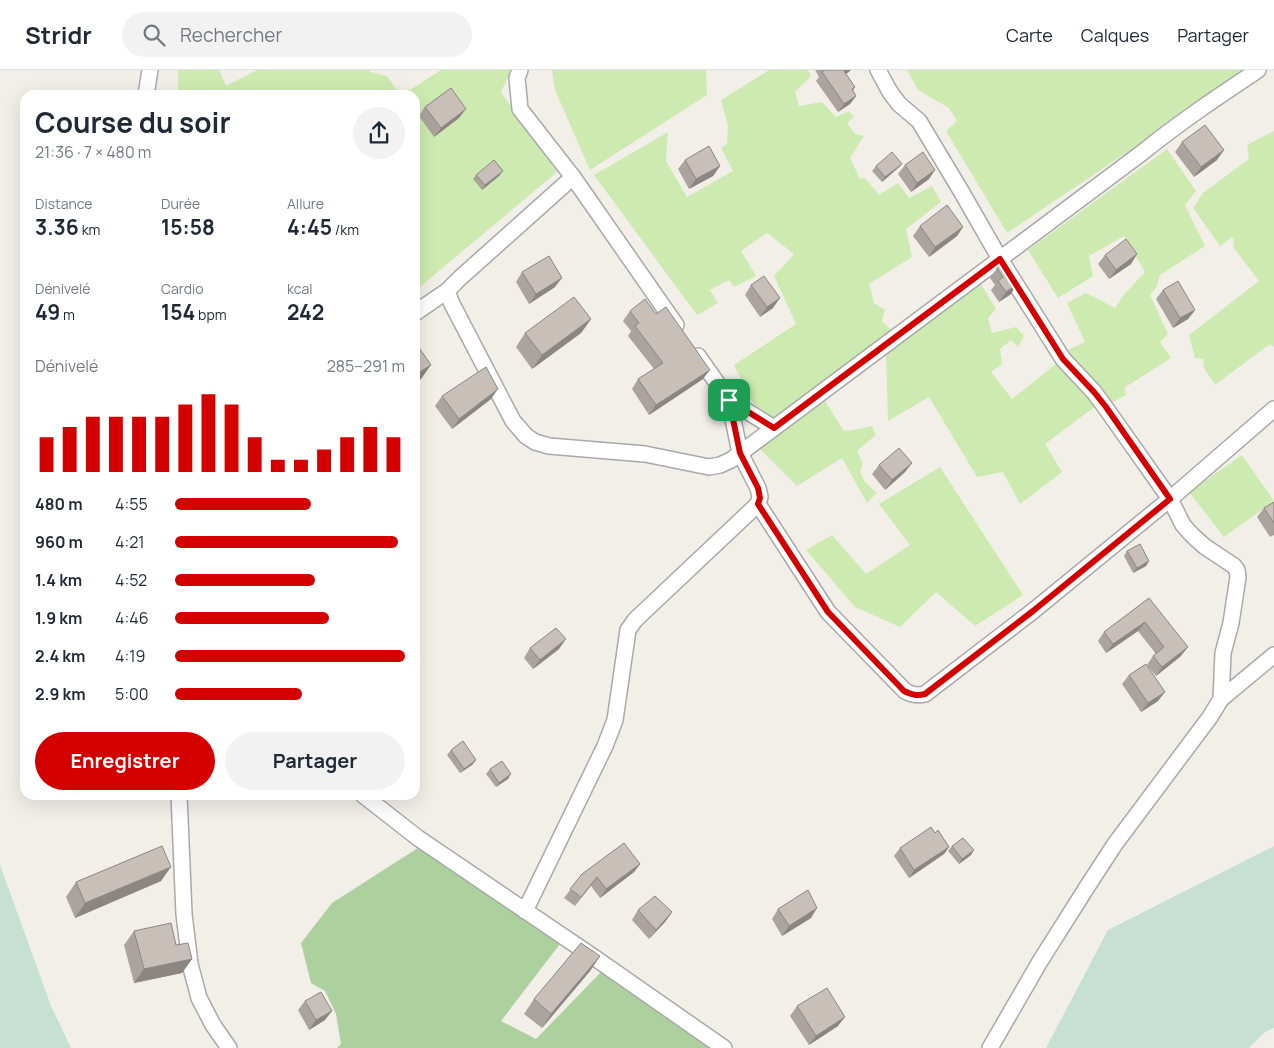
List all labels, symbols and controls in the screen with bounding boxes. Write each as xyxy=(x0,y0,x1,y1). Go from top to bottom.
search box xyxy=(122,12,472,57)
text: Stridr xyxy=(25,18,92,51)
icon: search xyxy=(140,21,168,49)
text: Rechercher xyxy=(180,22,282,48)
text: Carte xyxy=(1006,23,1053,47)
text: Calques xyxy=(1081,23,1149,47)
text: Partager xyxy=(1177,23,1249,47)
text: Course du soir xyxy=(35,103,231,141)
button: share xyxy=(353,107,405,159)
text: 21:36 · 7 × 480 m xyxy=(35,141,151,163)
text: Distance xyxy=(35,194,92,213)
text: Durée xyxy=(161,194,200,213)
text: Allure xyxy=(287,194,324,213)
text: 3.36 xyxy=(35,213,79,241)
text: 15:58 xyxy=(161,213,215,241)
text: 4:45 xyxy=(287,213,332,241)
text: km xyxy=(79,220,100,239)
text: /km xyxy=(332,220,359,239)
text: Dénivelé xyxy=(35,279,90,298)
text: Cardio xyxy=(161,279,204,298)
text: kcal xyxy=(287,279,313,298)
text: 49 xyxy=(35,298,60,326)
text: 154 xyxy=(161,298,195,326)
text: 242 xyxy=(287,298,324,326)
text: m xyxy=(60,305,75,324)
text: bpm xyxy=(195,305,227,324)
text: Dénivelé xyxy=(35,355,98,377)
text: 285–291 m xyxy=(327,355,405,377)
pin xyxy=(708,379,750,421)
icon: arrive xyxy=(715,386,743,414)
text: 480 m xyxy=(35,493,83,515)
text: 4:55 xyxy=(115,493,148,515)
text: 960 m xyxy=(35,531,83,553)
text: 4:21 xyxy=(115,531,145,553)
text: 1.4 km xyxy=(35,569,82,591)
text: 4:52 xyxy=(115,569,147,591)
text: 1.9 km xyxy=(35,607,82,629)
text: 4:46 xyxy=(115,607,149,629)
text: 2.4 km xyxy=(35,645,85,667)
text: 4:19 xyxy=(115,645,145,667)
text: 2.9 km xyxy=(35,683,86,705)
text: 5:00 xyxy=(115,683,149,705)
button: Enregistrer xyxy=(35,732,215,790)
button: Partager xyxy=(225,732,405,790)

